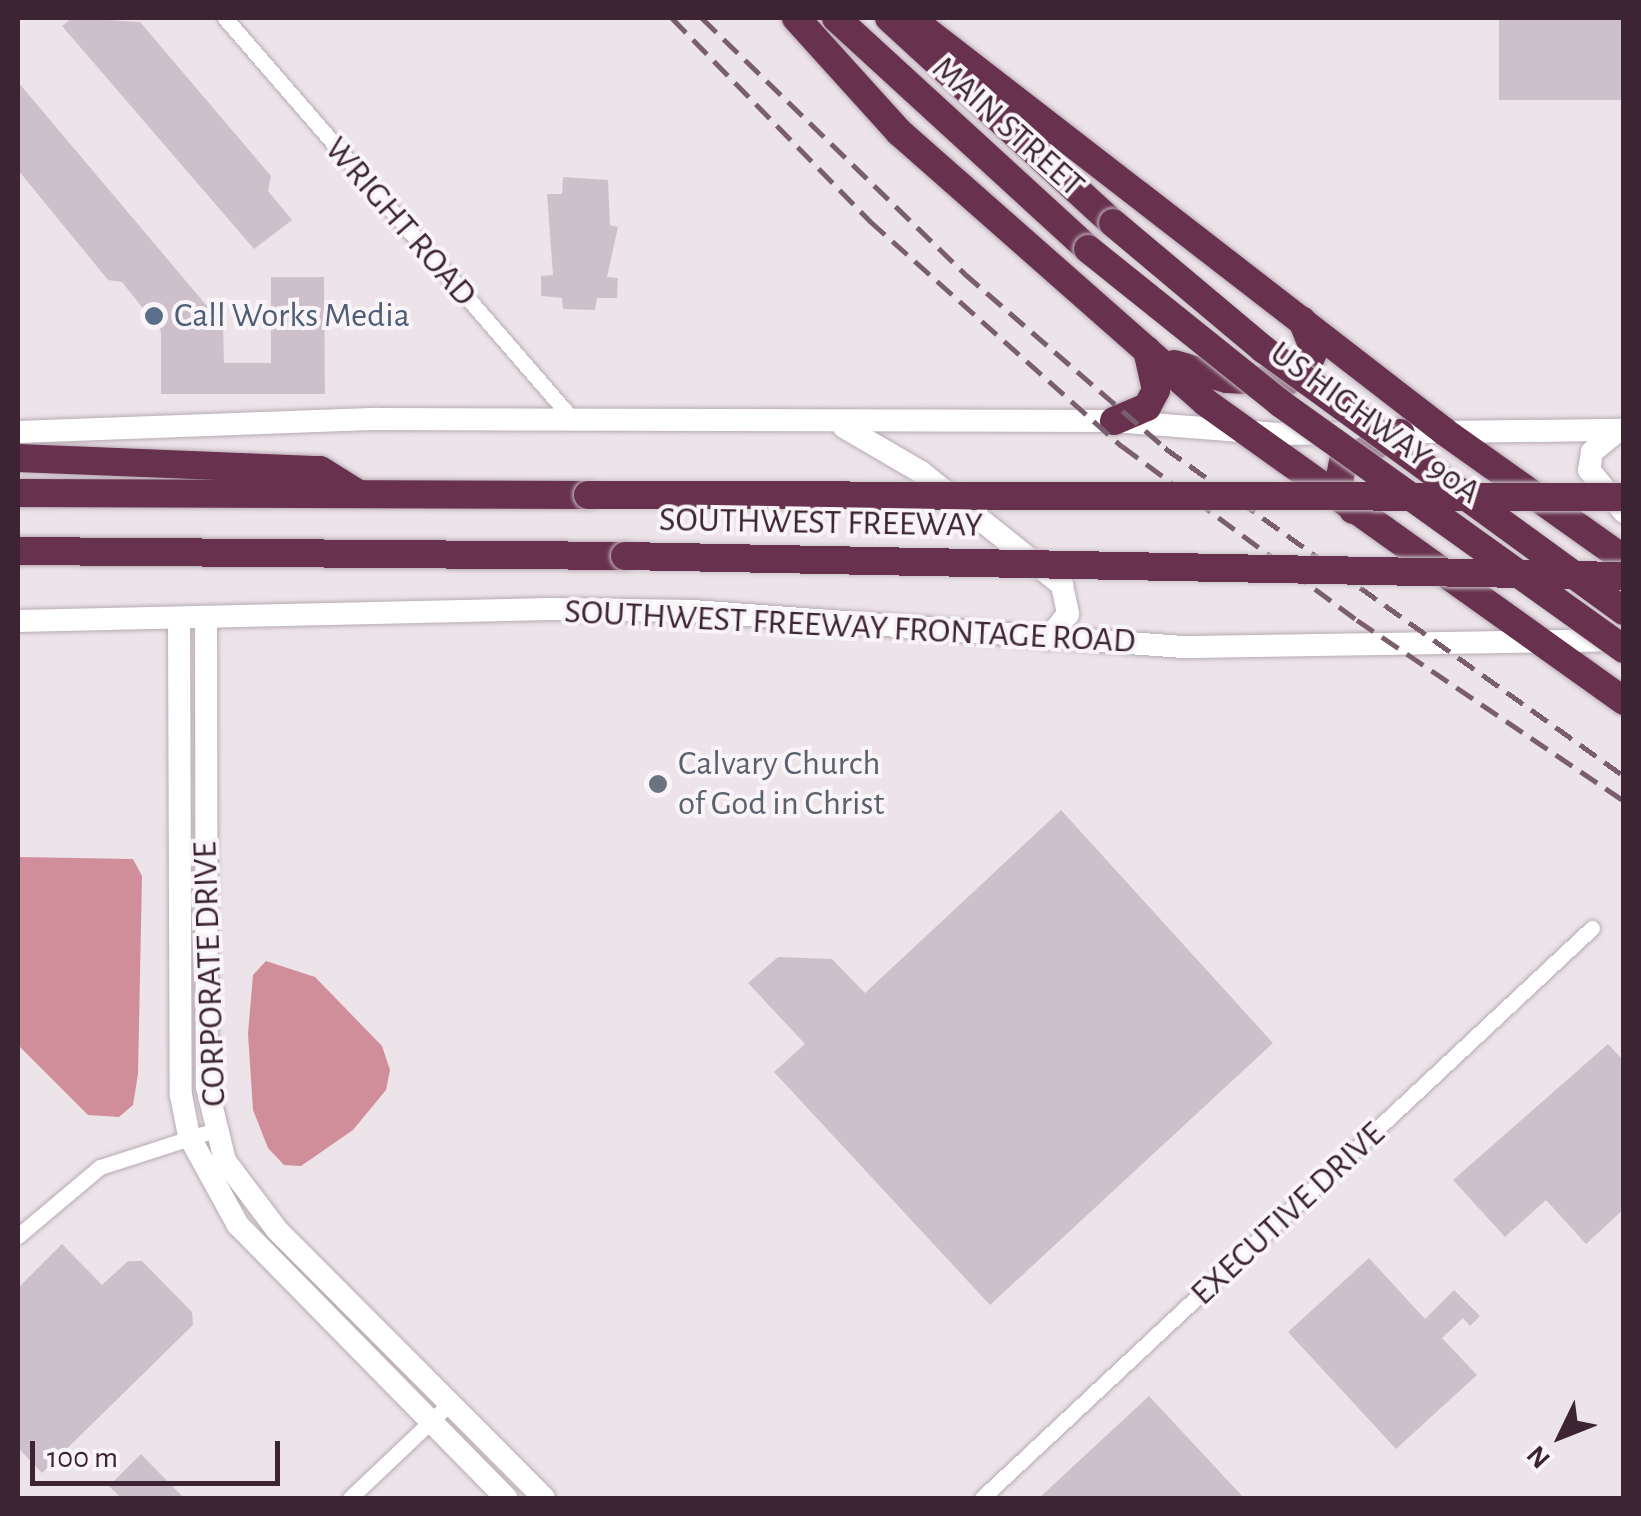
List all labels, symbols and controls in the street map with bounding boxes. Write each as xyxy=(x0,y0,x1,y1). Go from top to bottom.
street label: MAIN STREET xyxy=(923,48,1093,206)
street label: WRIGHT ROAD xyxy=(315,129,485,315)
place label: Call Works Media xyxy=(174,295,410,337)
marker: Call Works Media xyxy=(143,305,165,327)
street label: US HIGHWAY 90A xyxy=(1262,333,1488,513)
street label: SOUTHWEST FREEWAY xyxy=(659,499,983,547)
street label: SOUTHWEST FREEWAY FRONTAGE ROAD xyxy=(563,591,1137,663)
place label: Calvary Church of God in Christ xyxy=(678,743,884,825)
marker: Calvary Church of God in Christ xyxy=(647,773,669,795)
street label: CORPORATE DRIVE xyxy=(184,841,236,1107)
street label: EXECUTIVE DRIVE xyxy=(1182,1113,1394,1315)
north arrow xyxy=(1511,1386,1611,1486)
scale bar xyxy=(35,1421,285,1483)
text: N xyxy=(1522,1440,1556,1473)
text: 100 m xyxy=(47,1443,118,1473)

